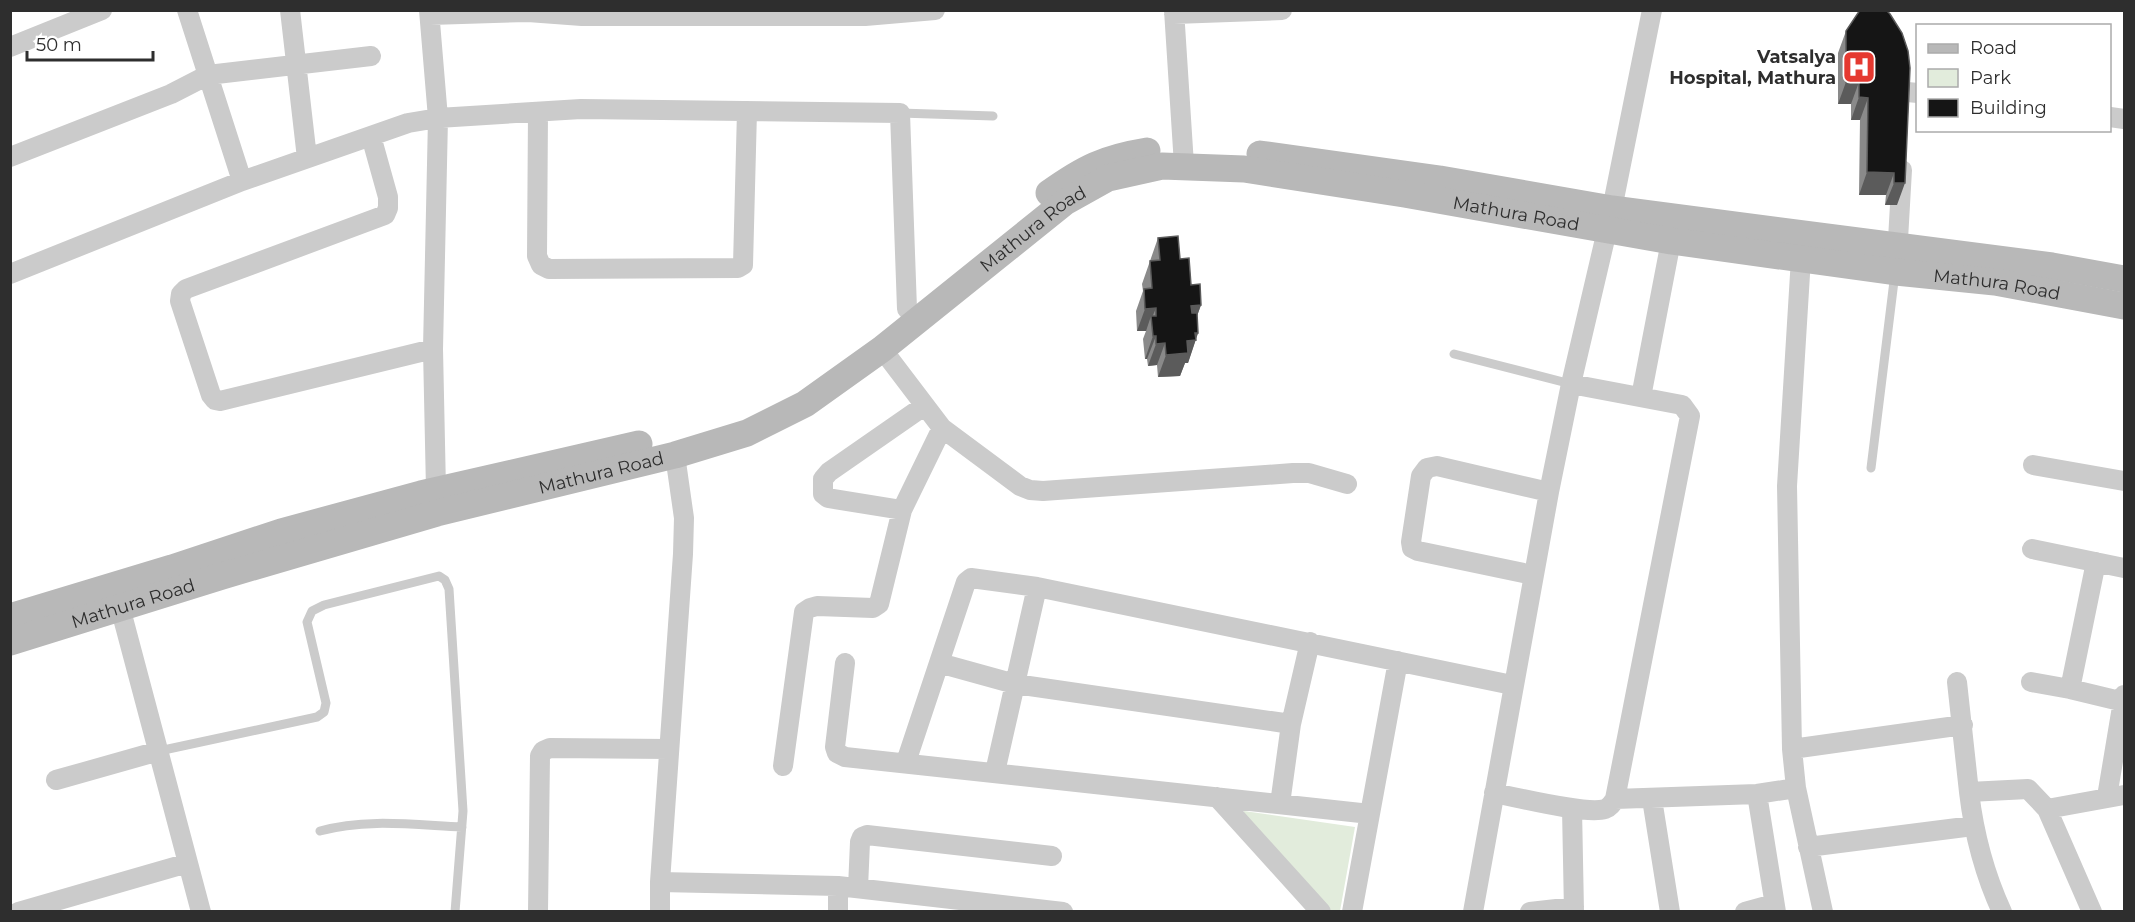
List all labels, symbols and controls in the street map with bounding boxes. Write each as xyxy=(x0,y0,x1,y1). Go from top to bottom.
scale bar xyxy=(27,24,153,62)
legend xyxy=(1916,24,2111,132)
text: 50 m xyxy=(36,34,82,56)
text: Road xyxy=(1970,37,2017,59)
place label: Vatsalya Hospital, Mathura xyxy=(1669,46,1836,89)
hospital icon: Vatsalya Hospital, Mathura xyxy=(1841,49,1877,85)
text: Park xyxy=(1970,67,2011,89)
text: Building xyxy=(1970,97,2047,119)
street label: Mathura Road xyxy=(976,181,1090,277)
street label: Mathura Road xyxy=(1451,192,1581,236)
street label: Mathura Road xyxy=(1932,265,2062,305)
street label: Mathura Road xyxy=(536,447,666,499)
street label: Mathura Road xyxy=(69,574,198,633)

